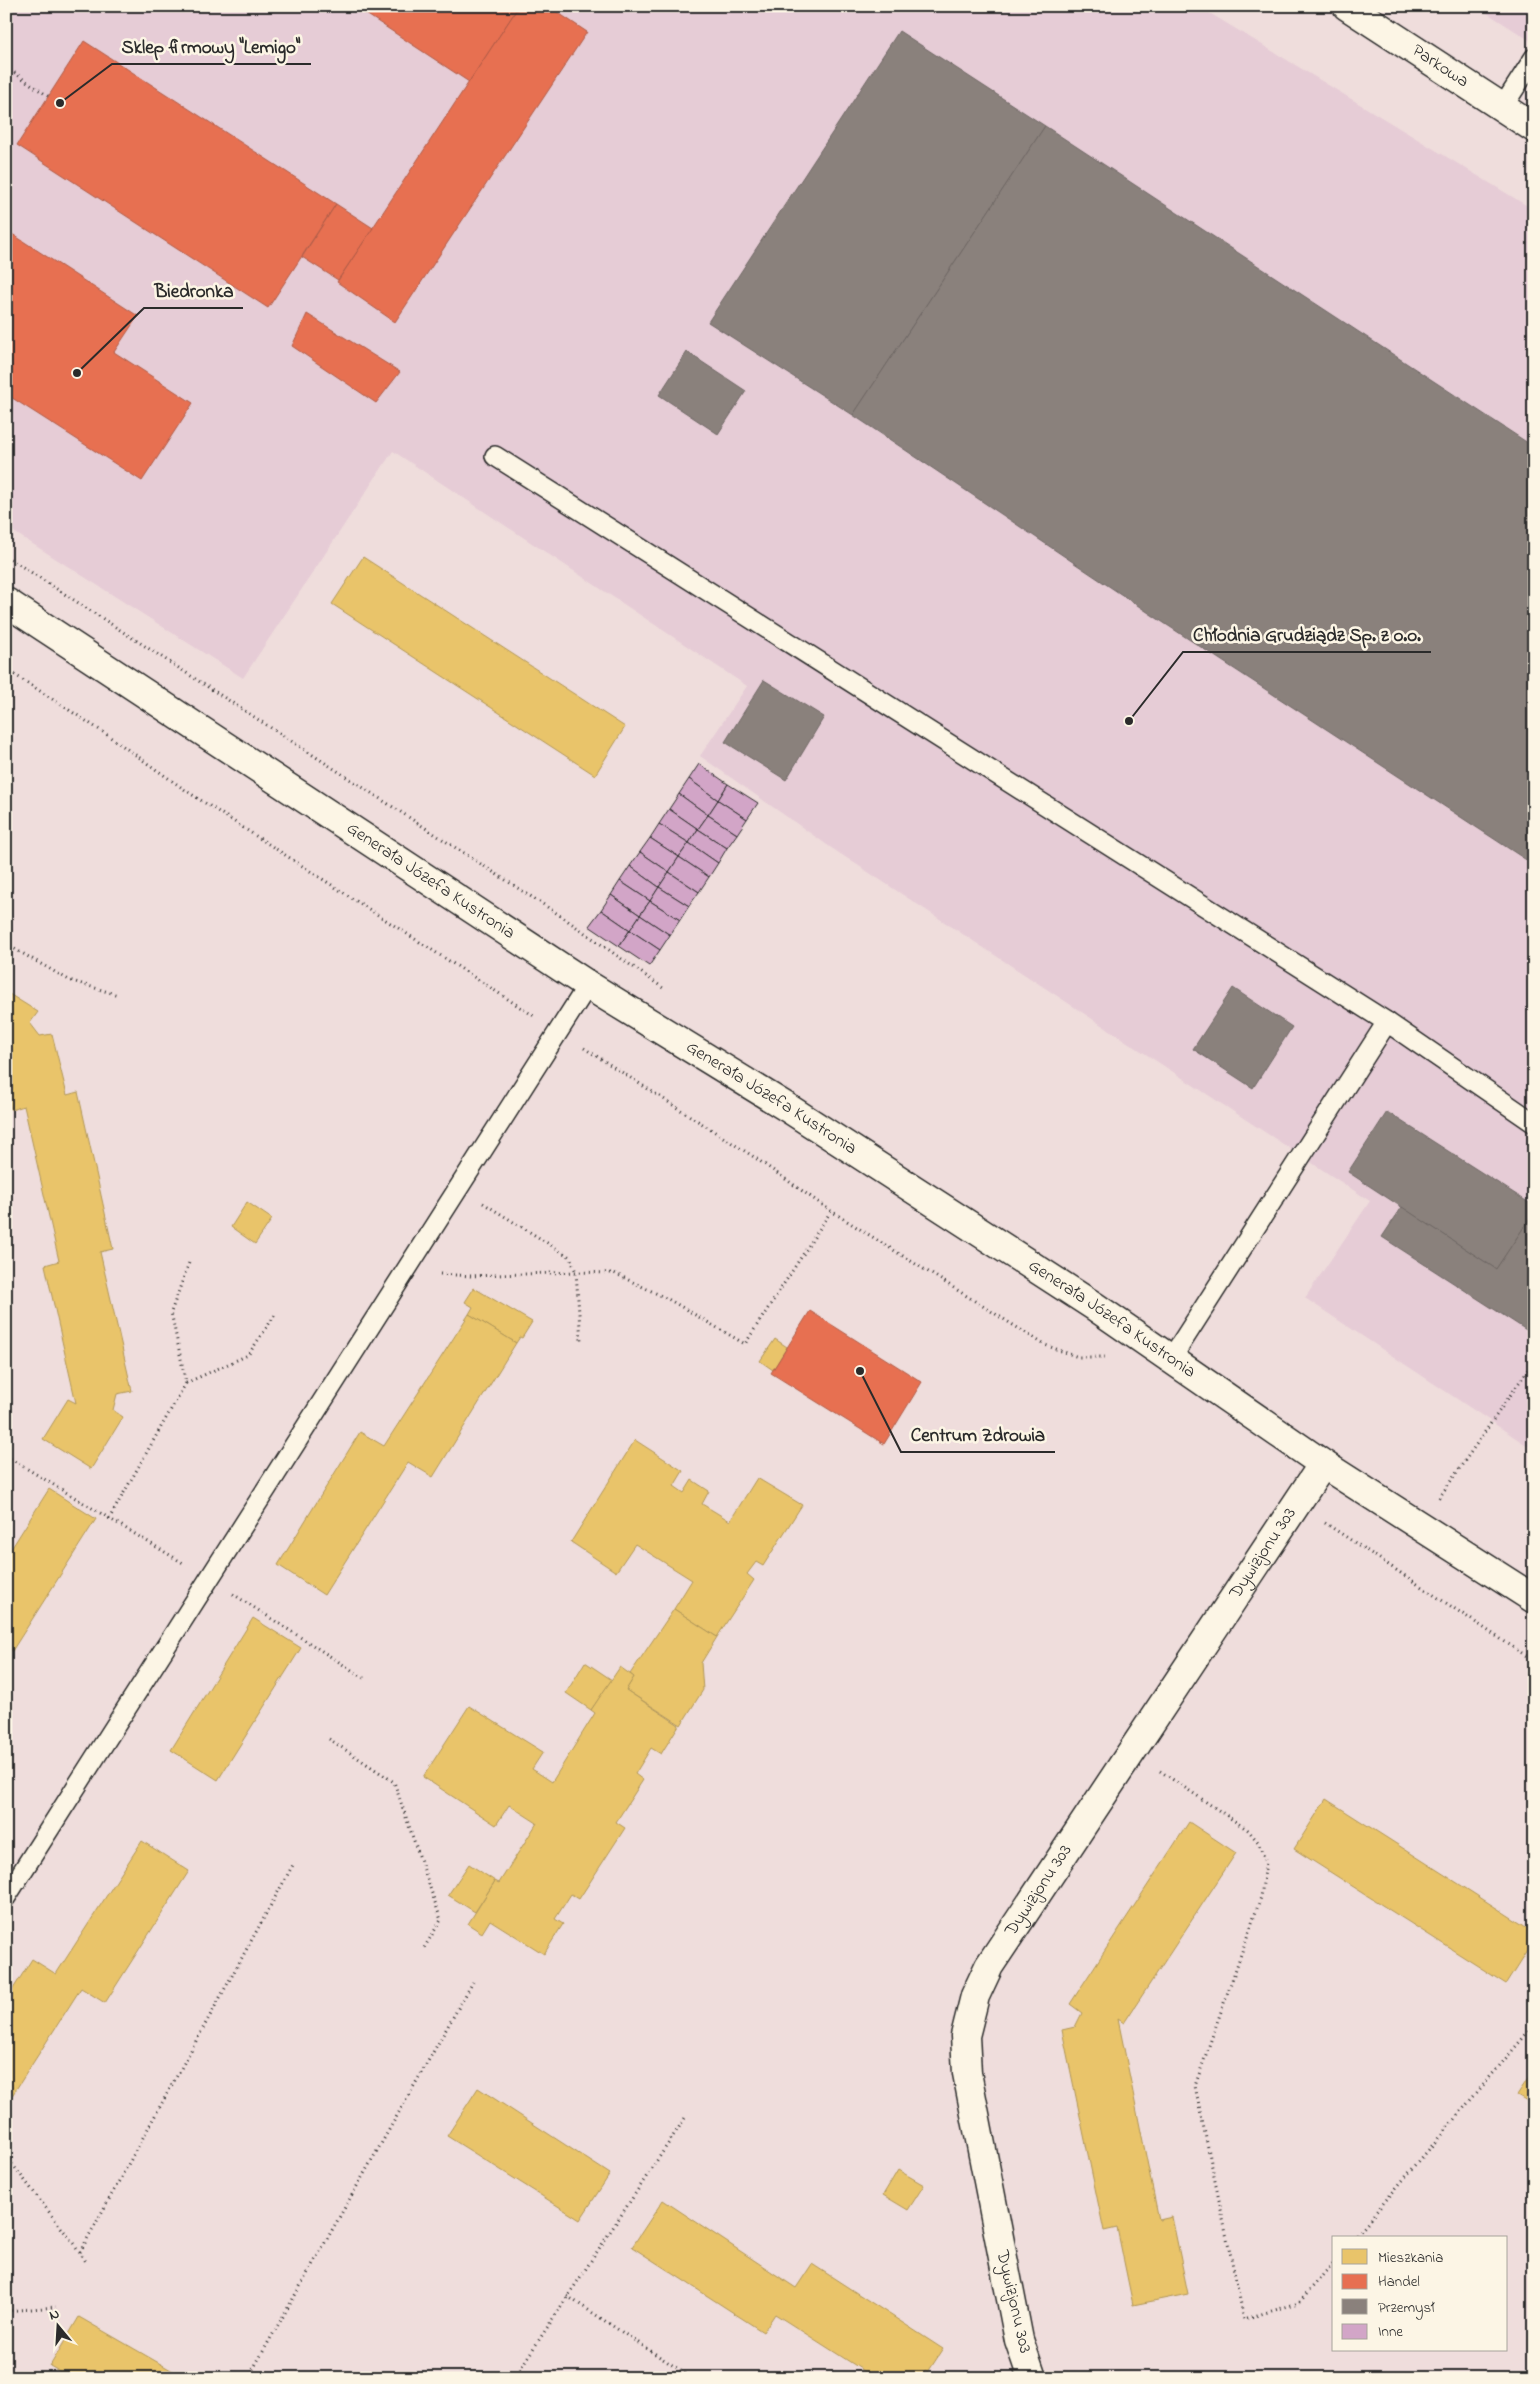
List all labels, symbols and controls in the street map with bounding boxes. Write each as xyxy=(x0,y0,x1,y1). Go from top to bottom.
callout: Sklep firmowy "Lemigo" xyxy=(112,30,311,64)
text: Sklep firmowy "Lemigo" xyxy=(122,35,301,64)
street label: Parkowa xyxy=(1406,38,1474,95)
callout: Biedronka xyxy=(144,274,243,308)
text: Biedronka xyxy=(153,279,234,306)
callout: Chłodnia Grudziądz Sp. z o.o. xyxy=(1183,618,1431,652)
text: Chłodnia Grudziądz Sp. z o.o. xyxy=(1193,623,1421,650)
street label: Generała Józefa Kustronia xyxy=(341,816,520,946)
street label: Generała Józefa Kustronia xyxy=(680,1035,862,1162)
street label: Generała Józefa Kustronia xyxy=(1023,1253,1201,1385)
callout: Centrum Zdrowia xyxy=(901,1418,1055,1452)
text: Centrum Zdrowia xyxy=(911,1423,1045,1450)
street label: Dywizjonu 303 xyxy=(1223,1503,1303,1605)
street label: Dywizjonu 303 xyxy=(999,1840,1079,1942)
legend xyxy=(1332,2236,1508,2352)
street label: Dywizjonu 303 xyxy=(988,2247,1037,2356)
text: Mieszkania xyxy=(1378,2247,1443,2269)
text: Handel xyxy=(1378,2271,1420,2293)
text: Przemysł xyxy=(1378,2297,1435,2320)
north arrow xyxy=(32,2302,82,2352)
text: N xyxy=(47,2304,62,2327)
text: Inne xyxy=(1378,2321,1403,2343)

